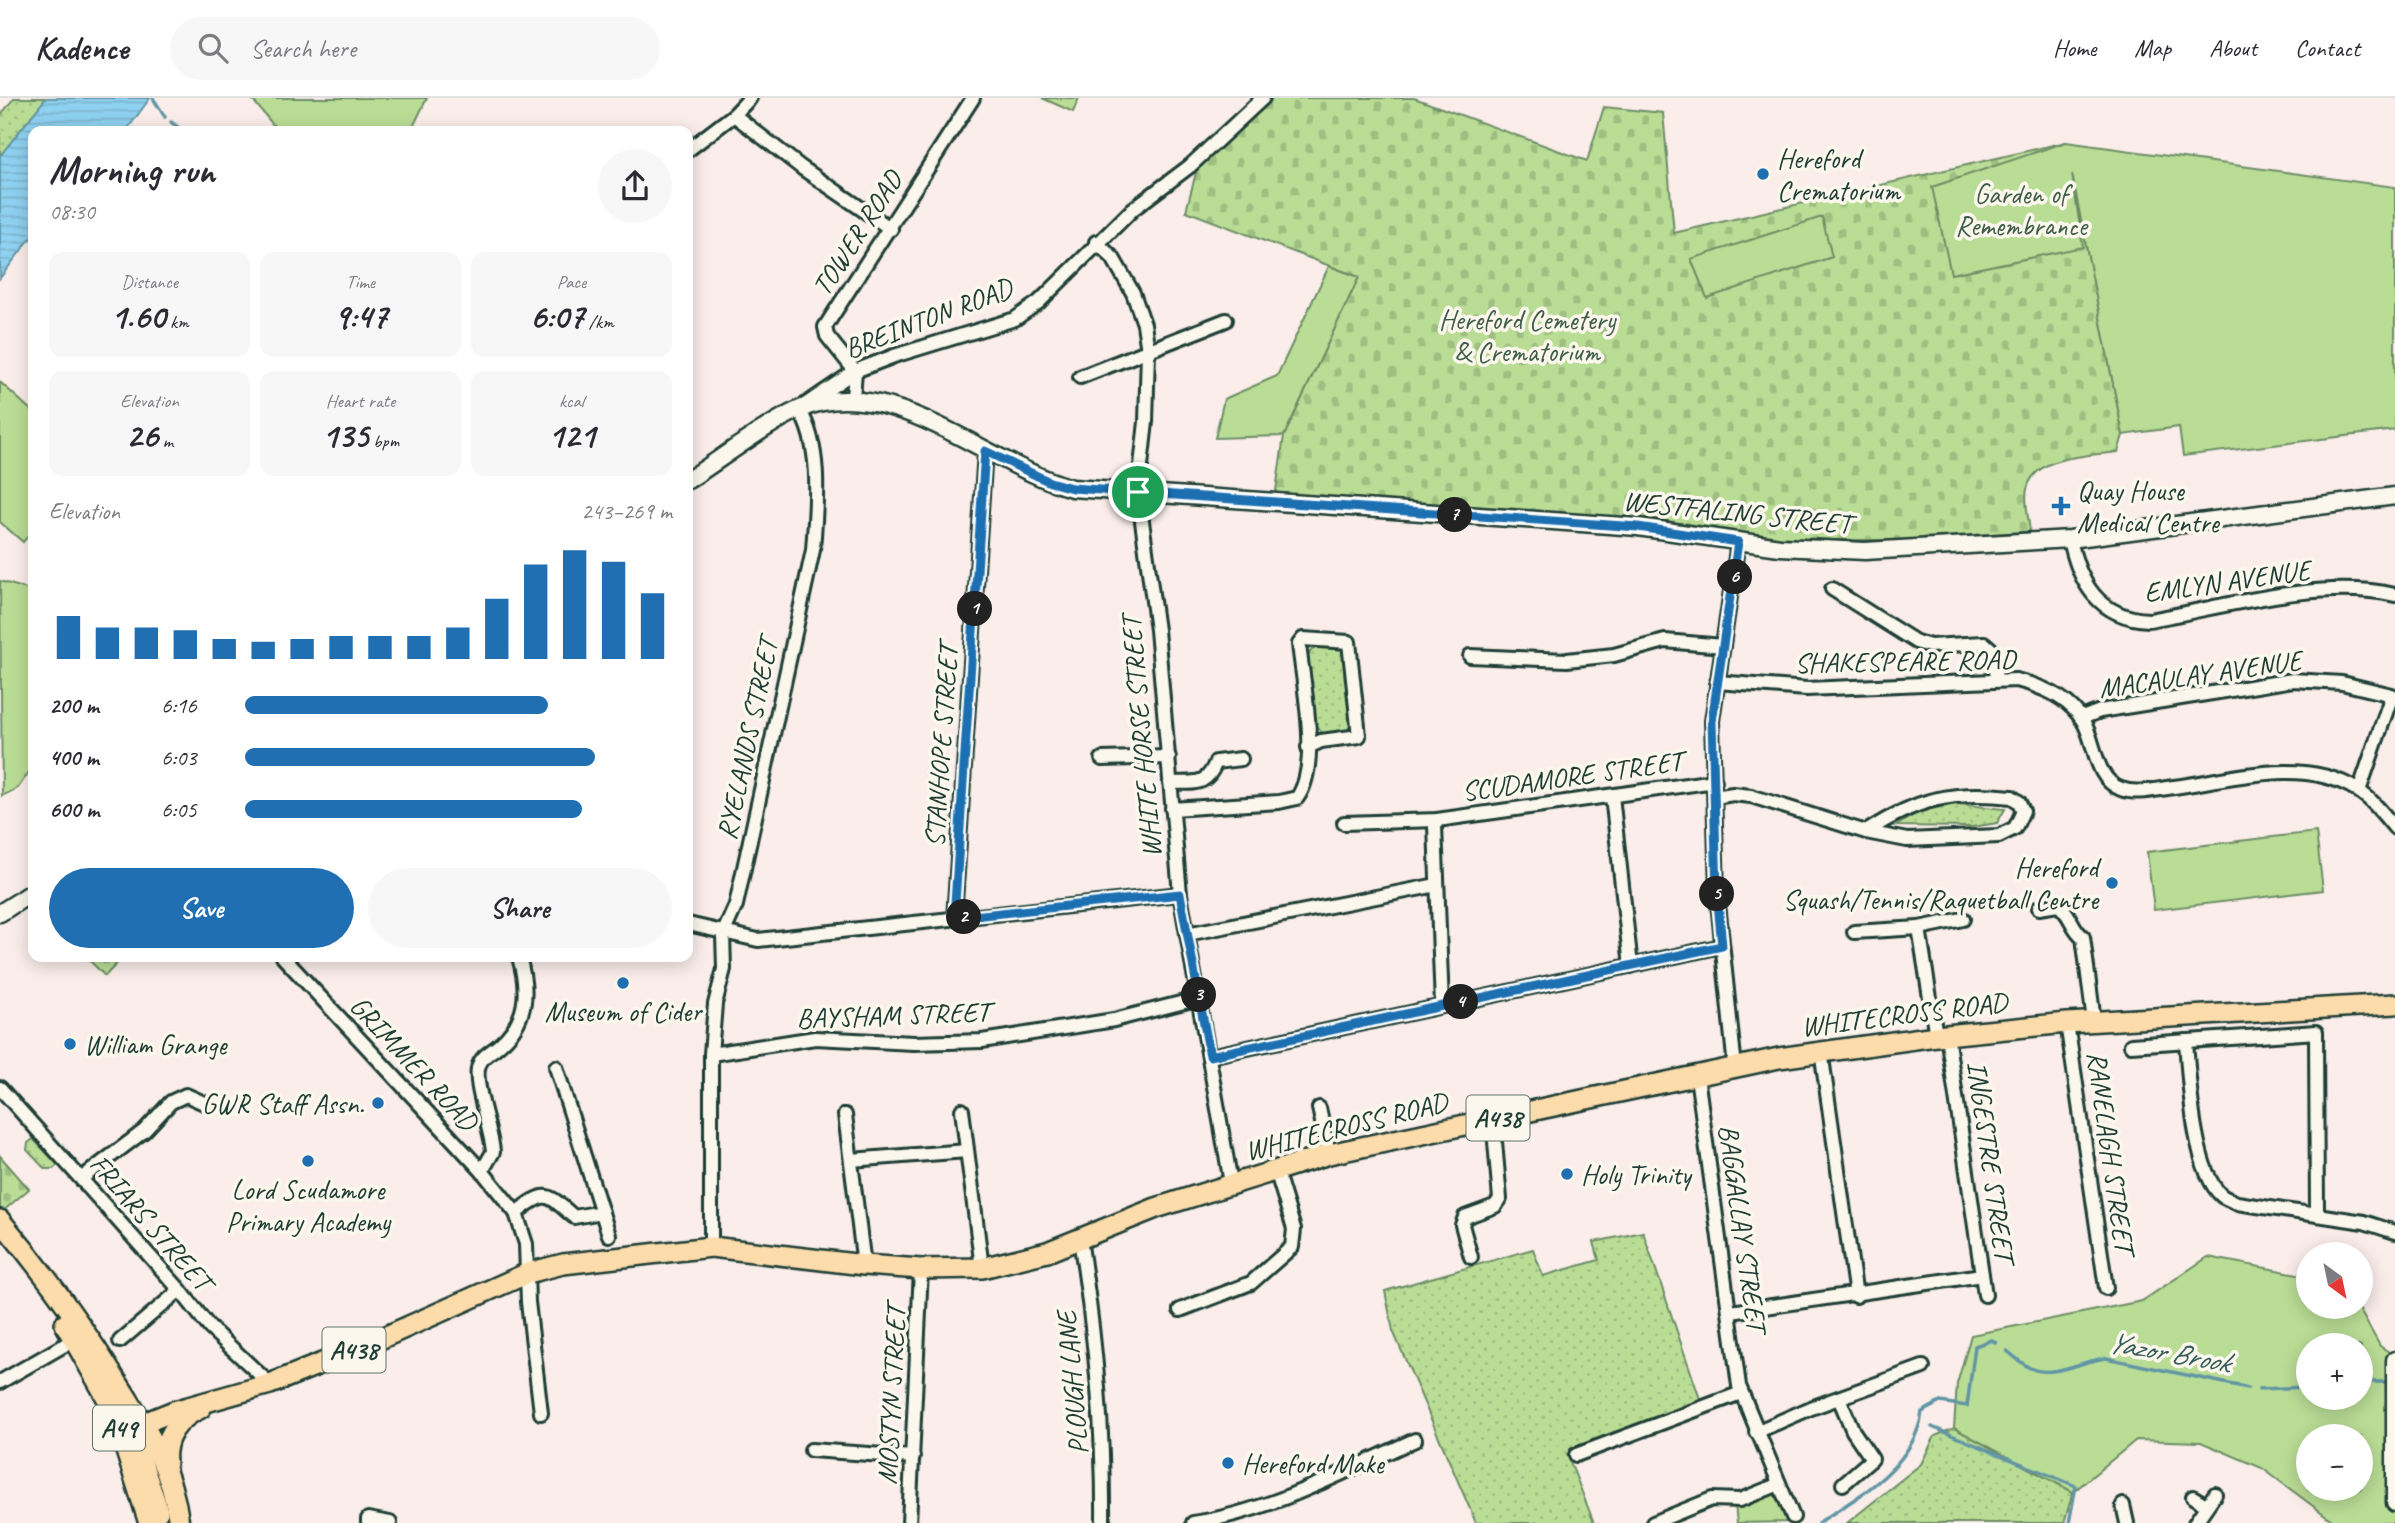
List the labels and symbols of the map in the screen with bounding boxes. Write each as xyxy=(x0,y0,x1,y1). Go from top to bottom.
place label: Hereford Crematorium xyxy=(1777,141,1902,208)
street label: TOWER ROAD xyxy=(804,163,911,302)
marker: Hereford Crematorium xyxy=(1755,166,1771,182)
park label: Garden of Remembrance xyxy=(1955,176,2089,243)
street label: BREINTON ROAD xyxy=(839,269,1019,366)
park label: Hereford Cemetery & Crematorium xyxy=(1439,302,1618,369)
pin xyxy=(1108,462,1168,522)
place label: Quay House Medical Centre xyxy=(2077,473,2221,540)
street label: WESTFALING STREET xyxy=(1622,483,1860,542)
marker: Quay House Medical Centre xyxy=(2051,496,2071,516)
pin: 7 xyxy=(1438,498,1472,532)
street label: EMLYN AVENUE xyxy=(2142,552,2316,610)
pin: 6 xyxy=(1718,560,1752,594)
pin: 1 xyxy=(958,592,992,626)
street label: WHITE HORSE STREET xyxy=(1112,609,1169,859)
street label: RYELANDS STREET xyxy=(709,629,787,843)
street label: STANHOPE STREET xyxy=(916,637,966,848)
street label: SHAKESPEARE ROAD xyxy=(1794,642,2018,680)
street label: MACAULAY AVENUE xyxy=(2096,642,2307,706)
street label: SCUDAMORE STREET xyxy=(1460,742,1691,809)
place label: Hereford Squash/Tennis/Raquetball Centre xyxy=(1783,850,2102,917)
marker: Hereford Squash/Tennis/Raquetball Centre xyxy=(2104,875,2120,891)
pin: 5 xyxy=(1700,876,1734,912)
pin: 2 xyxy=(946,900,982,934)
marker: Museum of Cider xyxy=(615,975,631,991)
pin: 3 xyxy=(1182,978,1216,1012)
pin: 4 xyxy=(1444,984,1478,1020)
street label: WHITECROSS ROAD xyxy=(1799,984,2012,1044)
street label: GRIMMER ROAD xyxy=(343,988,487,1140)
place label: Museum of Cider xyxy=(545,994,703,1029)
street label: BAYSHAM STREET xyxy=(796,994,997,1036)
place label: William Grange xyxy=(84,1027,228,1062)
marker: William Grange xyxy=(62,1036,78,1052)
street label: RANELAGH STREET xyxy=(2080,1049,2143,1262)
street label: INGESTRE STREET xyxy=(1960,1059,2023,1270)
street label: WHITECROSS ROAD xyxy=(1241,1083,1453,1168)
place label: GWR Staff Assn. xyxy=(202,1086,364,1121)
marker: GWR Staff Assn. xyxy=(370,1095,386,1111)
road number: A438 xyxy=(1466,1096,1530,1140)
street label: BAGGALLAY STREET xyxy=(1711,1122,1776,1340)
street label: FRIARS STREET xyxy=(82,1147,224,1303)
marker: Lord Scudamore Primary Academy xyxy=(300,1153,316,1169)
place label: Holy Trinity xyxy=(1581,1157,1693,1192)
marker: Holy Trinity xyxy=(1559,1166,1575,1182)
place label: Lord Scudamore Primary Academy xyxy=(226,1172,392,1239)
north arrow xyxy=(2296,1242,2373,1320)
street label: MOSTYN STREET xyxy=(869,1298,914,1485)
street label: PLOUGH LANE xyxy=(1048,1307,1096,1456)
water label: Yazor Brook xyxy=(2105,1323,2238,1382)
road number: A438 xyxy=(322,1328,386,1372)
road number: A49 xyxy=(93,1406,145,1450)
place label: Hereford Make xyxy=(1242,1446,1386,1481)
marker: Hereford Make xyxy=(1220,1455,1236,1471)

